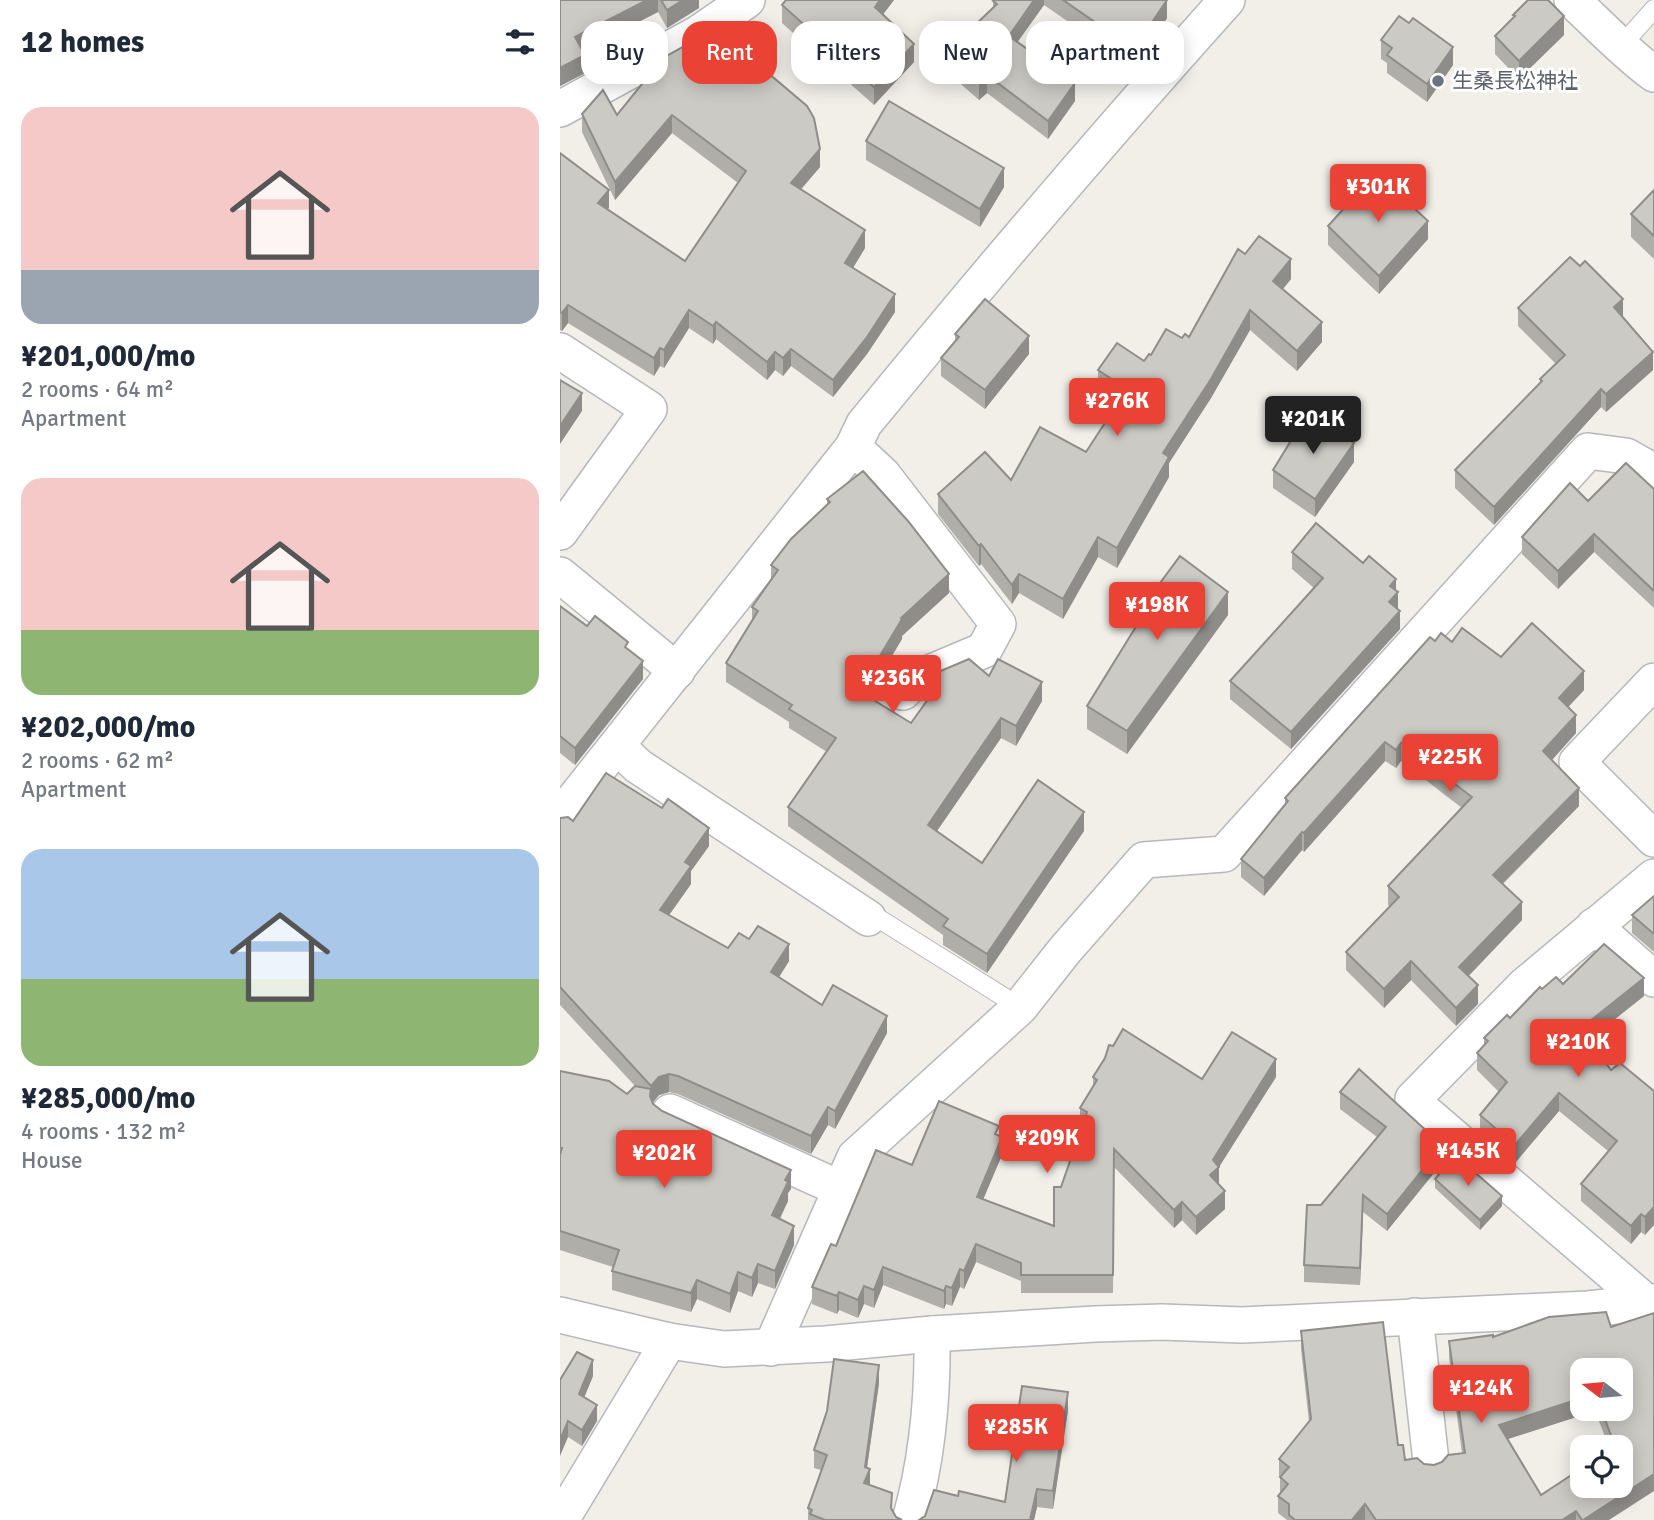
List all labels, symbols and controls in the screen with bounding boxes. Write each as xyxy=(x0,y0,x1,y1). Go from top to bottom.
chip: Buy xyxy=(581,21,668,84)
chip: Rent xyxy=(682,21,777,84)
chip: Filters xyxy=(791,21,905,84)
chip: New xyxy=(919,21,1012,84)
chip: Apartment xyxy=(1026,21,1184,84)
icon: filters xyxy=(501,23,539,61)
text: 12 homes xyxy=(21,24,144,61)
place label: 生桑長松神社 xyxy=(1452,68,1578,94)
marker: 生桑長松神社 xyxy=(1430,73,1446,89)
icon: home xyxy=(217,152,343,278)
pin: ¥301K xyxy=(1329,164,1427,224)
text: ¥301K xyxy=(1346,172,1410,201)
text: ¥201,000/mo xyxy=(21,338,195,375)
text: 2 rooms · 64 m² xyxy=(21,375,174,404)
pin: ¥276K xyxy=(1068,378,1166,438)
text: ¥276K xyxy=(1085,386,1149,415)
pin: ¥201K xyxy=(1264,396,1362,456)
text: Apartment xyxy=(21,404,126,433)
text: ¥201K xyxy=(1281,404,1345,433)
icon: home xyxy=(217,523,343,649)
pin: ¥198K xyxy=(1108,582,1206,642)
text: ¥198K xyxy=(1125,590,1189,619)
pin: ¥236K xyxy=(844,656,942,715)
text: ¥236K xyxy=(861,663,925,692)
text: ¥202,000/mo xyxy=(21,709,195,746)
pin: ¥225K xyxy=(1401,734,1499,794)
text: ¥225K xyxy=(1418,742,1482,771)
text: 2 rooms · 62 m² xyxy=(21,746,174,775)
text: Apartment xyxy=(21,775,126,804)
icon: home xyxy=(217,894,343,1020)
pin: ¥210K xyxy=(1529,1020,1627,1079)
text: ¥210K xyxy=(1546,1027,1610,1056)
text: ¥285,000/mo xyxy=(21,1080,195,1117)
pin: ¥209K xyxy=(998,1116,1096,1175)
text: 4 rooms · 132 m² xyxy=(21,1117,186,1146)
text: ¥209K xyxy=(1015,1123,1079,1152)
pin: ¥145K xyxy=(1419,1128,1517,1188)
pin: ¥202K xyxy=(615,1130,713,1190)
text: ¥145K xyxy=(1436,1136,1500,1165)
text: ¥202K xyxy=(632,1138,696,1167)
text: House xyxy=(21,1146,83,1175)
north arrow xyxy=(1570,1358,1633,1421)
map controls xyxy=(1570,1358,1633,1498)
pin: ¥124K xyxy=(1432,1366,1530,1425)
text: ¥124K xyxy=(1449,1373,1513,1402)
pin: ¥285K xyxy=(967,1404,1065,1464)
text: ¥285K xyxy=(984,1412,1048,1441)
button: locate xyxy=(1570,1435,1633,1498)

